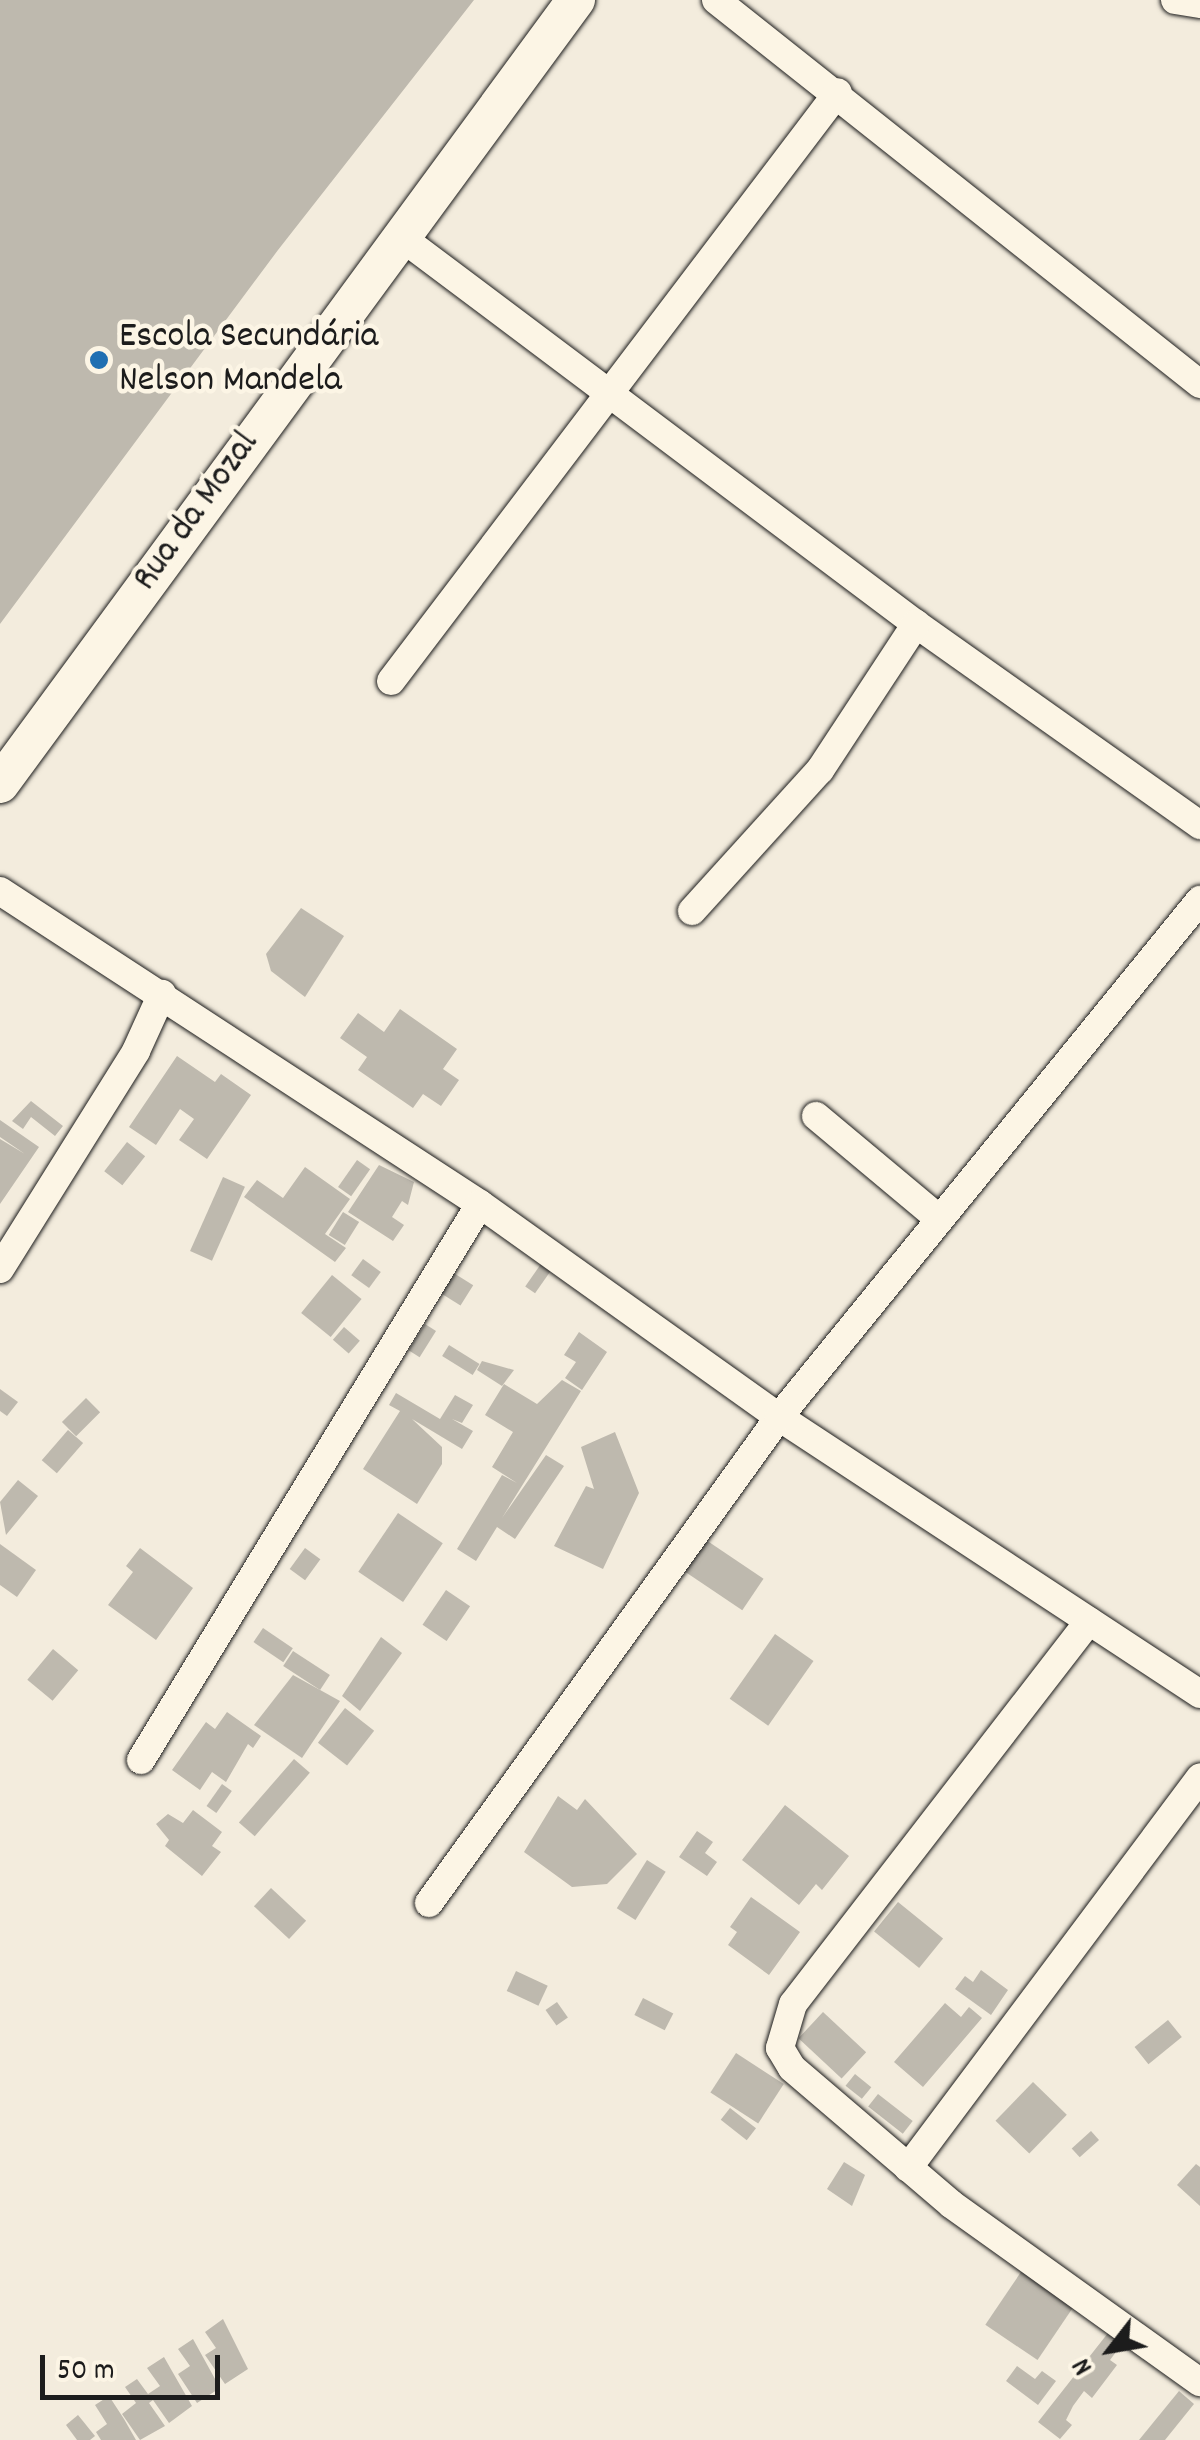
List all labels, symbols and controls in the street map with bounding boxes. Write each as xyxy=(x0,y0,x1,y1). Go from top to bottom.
place label: Escola Secundária Nelson Mandela xyxy=(119,315,378,404)
marker: Escola Secundária Nelson Mandela xyxy=(88,349,110,371)
street label: Rua da Mozal xyxy=(124,423,270,601)
north arrow xyxy=(1060,2300,1160,2400)
scale bar xyxy=(45,2335,225,2397)
text: N xyxy=(1064,2349,1105,2382)
text: 50 m xyxy=(57,2351,115,2394)

